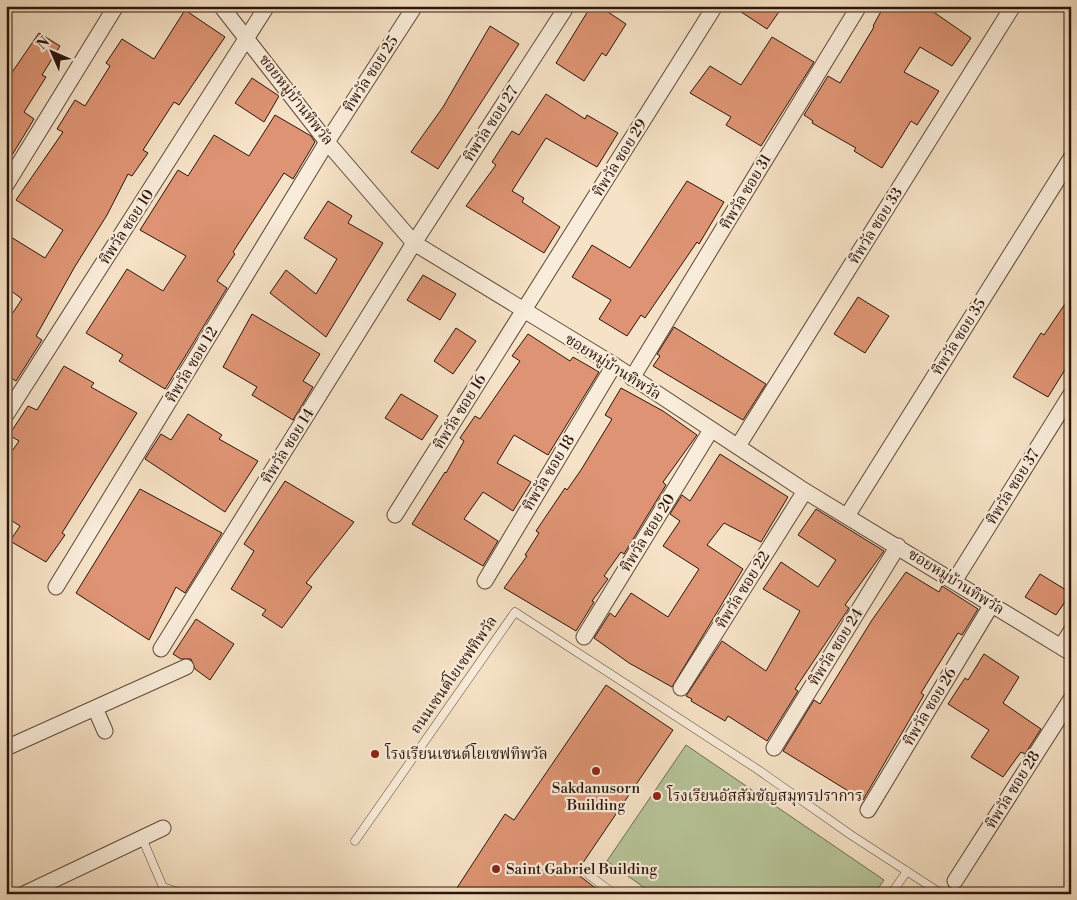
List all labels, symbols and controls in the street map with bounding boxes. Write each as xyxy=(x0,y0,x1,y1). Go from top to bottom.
north arrow xyxy=(28,28,78,78)
street label: ทิพวัล ซอย 25 xyxy=(339,32,403,116)
text: N xyxy=(33,33,54,54)
street label: ซอยหมู่บ้านทิพวัล xyxy=(255,51,337,149)
street label: ทิพวัล ซอย 27 xyxy=(460,82,523,165)
street label: ทิพวัล ซอย 29 xyxy=(589,116,651,200)
street label: ทิพวัล ซอย 31 xyxy=(716,150,776,233)
street label: ทิพวัล ซอย 33 xyxy=(845,184,907,268)
street label: ทิพวัล ซอย 10 xyxy=(96,186,158,268)
street label: ทิพวัล ซอย 35 xyxy=(928,295,990,379)
street label: ทิพวัล ซอย 12 xyxy=(162,323,222,407)
street label: ซอยหมู่บ้านทิพวัล xyxy=(561,330,665,404)
street label: ทิพวัล ซอย 16 xyxy=(429,371,491,453)
street label: ทิพวัล ซอย 14 xyxy=(257,405,319,487)
street label: ทิพวัล ซอย 18 xyxy=(519,431,579,515)
street label: ทิพวัล ซอย 37 xyxy=(982,445,1044,528)
street label: ทิพวัล ซอย 20 xyxy=(616,490,680,576)
street label: ซอยหมู่บ้านทิพวัล xyxy=(904,545,1008,619)
street label: ทิพวัล ซอย 22 xyxy=(712,548,774,632)
street label: ทิพวัล ซอย 24 xyxy=(805,605,867,689)
street label: ถนนเซนต์โยเซฟทิพวัล xyxy=(405,611,502,738)
street label: ทิพวัล ซอย 26 xyxy=(899,664,961,750)
place label: โรงเรียนเซนต์โยเซฟทิพวัล xyxy=(384,743,548,764)
marker: โรงเรียนเซนต์โยเซฟทิพวัล xyxy=(369,748,381,760)
street label: ทิพวัล ซอย 28 xyxy=(982,748,1044,832)
marker: Sakdanusorn Building xyxy=(590,765,602,777)
place label: Sakdanusorn Building xyxy=(552,779,640,815)
place label: โรงเรียนอัสสัมชัญสมุทรปราการ xyxy=(666,785,862,807)
marker: โรงเรียนอัสสัมชัญสมุทรปราการ xyxy=(651,790,663,802)
place label: Saint Gabriel Building xyxy=(506,860,657,879)
marker: Saint Gabriel Building xyxy=(490,863,502,875)

